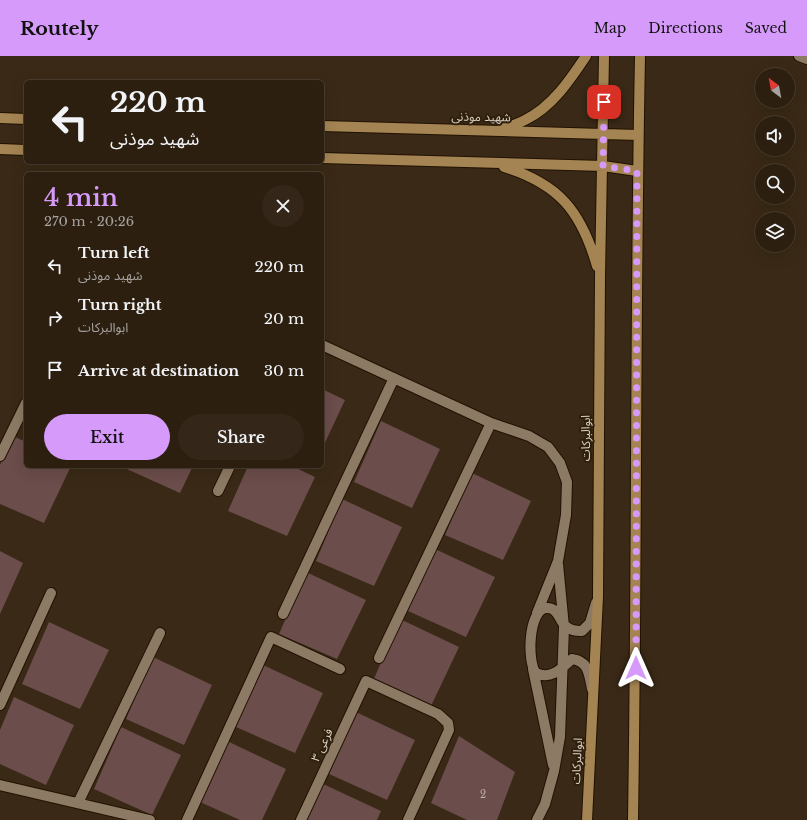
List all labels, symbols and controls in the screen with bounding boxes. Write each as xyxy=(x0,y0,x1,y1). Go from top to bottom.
text: Routely xyxy=(20,17,98,40)
text: Map xyxy=(594,19,626,37)
text: Directions xyxy=(648,19,723,37)
text: Saved xyxy=(745,19,787,37)
north arrow xyxy=(755,68,795,108)
map controls xyxy=(755,68,795,252)
text: 220 m xyxy=(110,85,206,120)
pin xyxy=(587,85,621,119)
icon: arrive xyxy=(593,91,615,113)
icon: left xyxy=(44,96,96,148)
street label: شهید موذنی xyxy=(451,108,511,125)
button: sound xyxy=(755,116,795,156)
text: شهید موذنی xyxy=(110,128,199,150)
button: search xyxy=(755,164,795,204)
text: 4 min xyxy=(44,183,118,212)
button: close xyxy=(262,185,304,227)
button: layers xyxy=(755,212,795,252)
text: 270 m · 20:26 xyxy=(44,213,134,230)
text: Turn left xyxy=(78,243,149,262)
icon: left xyxy=(44,255,66,277)
text: 220 m xyxy=(254,257,304,276)
text: شهید موذنی xyxy=(78,267,143,284)
text: Turn right xyxy=(78,295,161,314)
icon: right xyxy=(44,307,66,329)
text: 20 m xyxy=(264,309,304,328)
text: ابوالبرکات xyxy=(78,319,128,336)
icon: arrive xyxy=(44,359,66,381)
text: Arrive at destination xyxy=(78,361,239,380)
text: 30 m xyxy=(264,361,304,380)
button: Exit xyxy=(44,414,170,460)
button: Share xyxy=(178,414,304,460)
street label: ابوالبرکات xyxy=(578,415,593,461)
position arrow xyxy=(615,647,657,689)
street label: فرعی ۳ xyxy=(307,726,336,764)
street label: ابوالبرکات xyxy=(568,737,585,785)
house number: 2 xyxy=(480,788,486,801)

